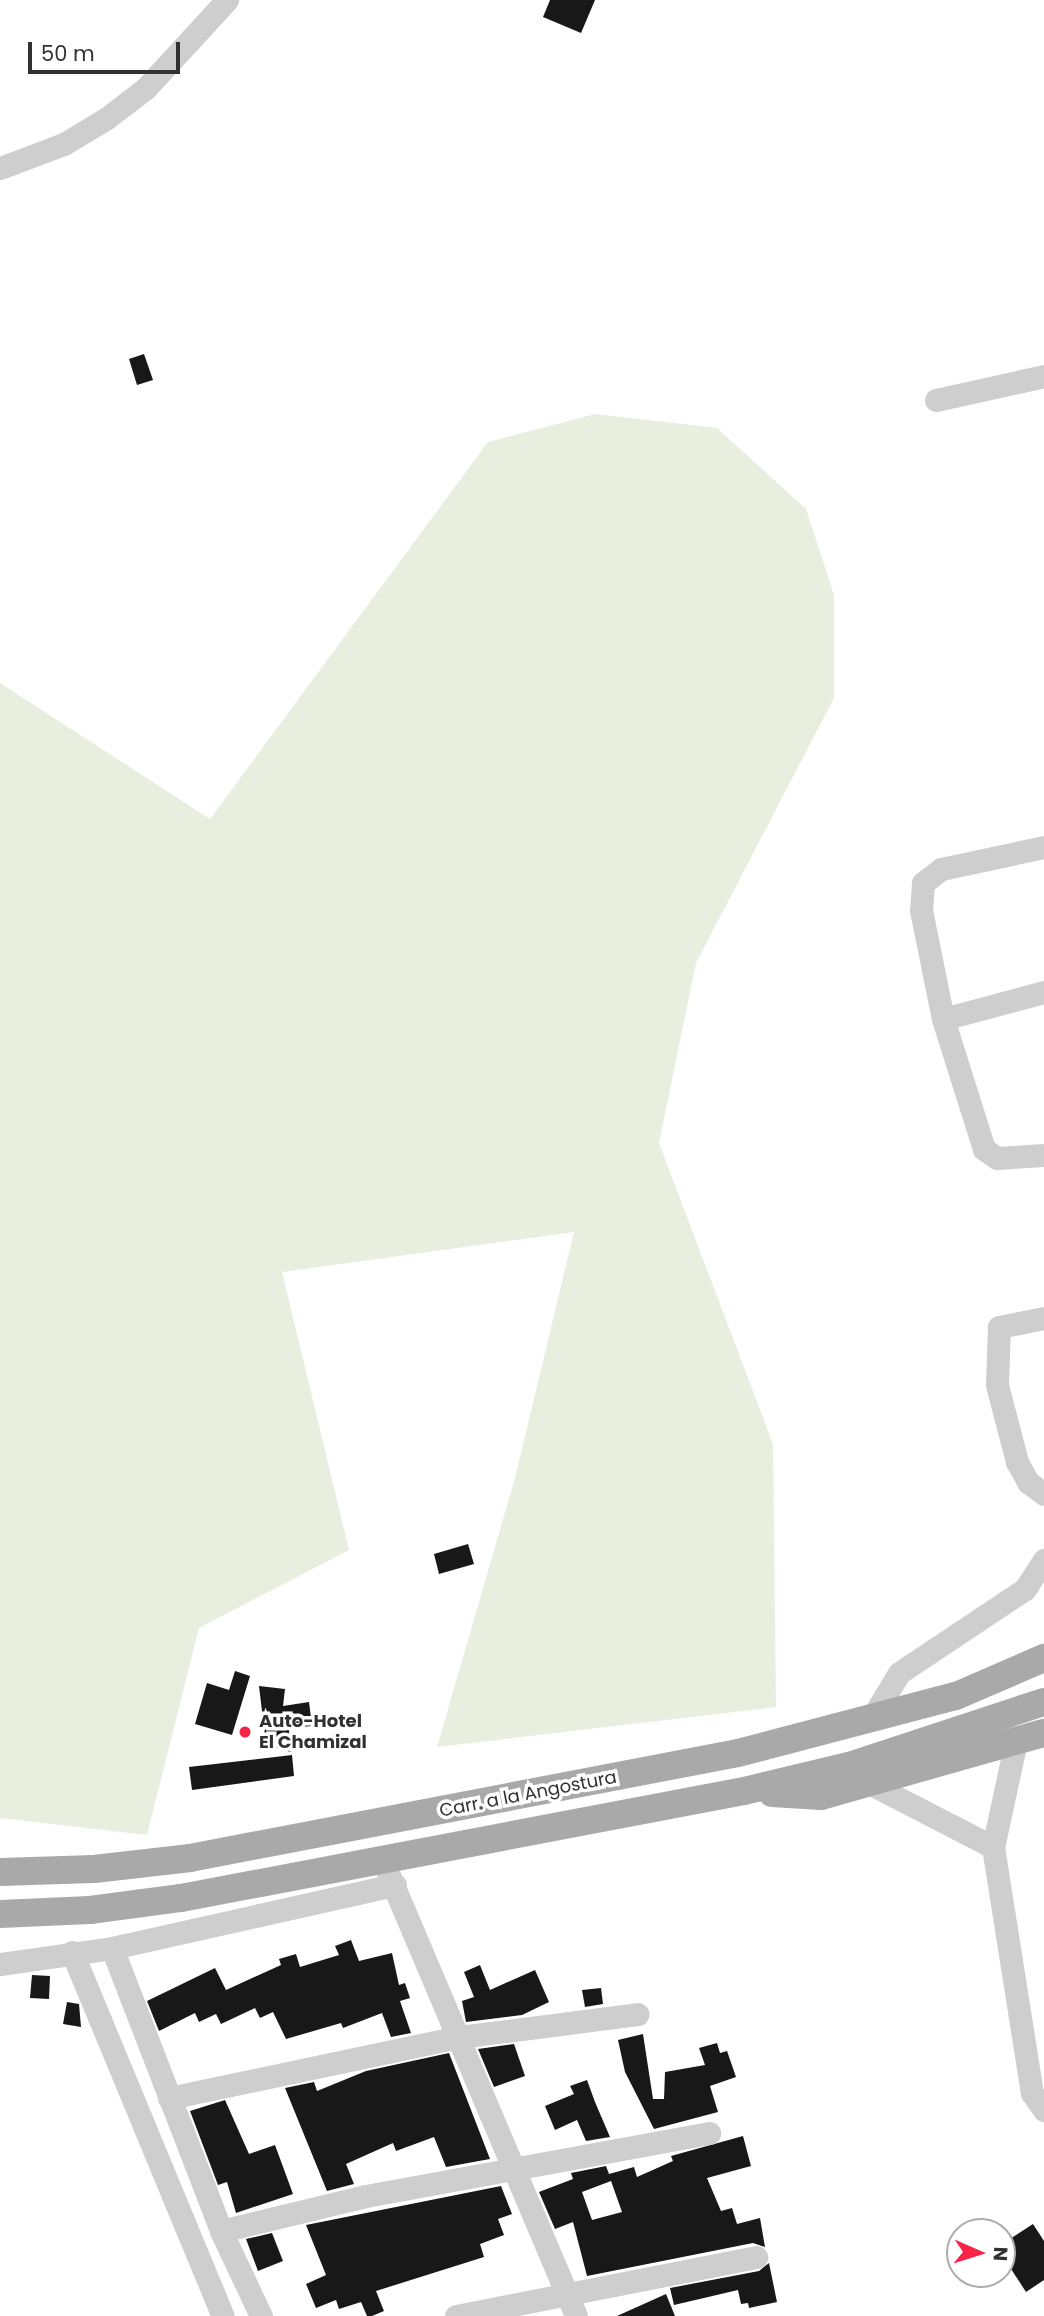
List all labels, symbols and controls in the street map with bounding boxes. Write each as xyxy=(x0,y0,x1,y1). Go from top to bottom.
scale bar xyxy=(32,28,184,72)
text: 50 m xyxy=(41,39,95,68)
place label: Auto-Hotel El Chamizal xyxy=(259,1711,367,1754)
marker: Auto-Hotel El Chamizal xyxy=(237,1724,253,1740)
street label: Carr. a la Angostura xyxy=(438,1766,618,1822)
north arrow xyxy=(946,2218,1016,2288)
text: N xyxy=(987,2246,1014,2262)

